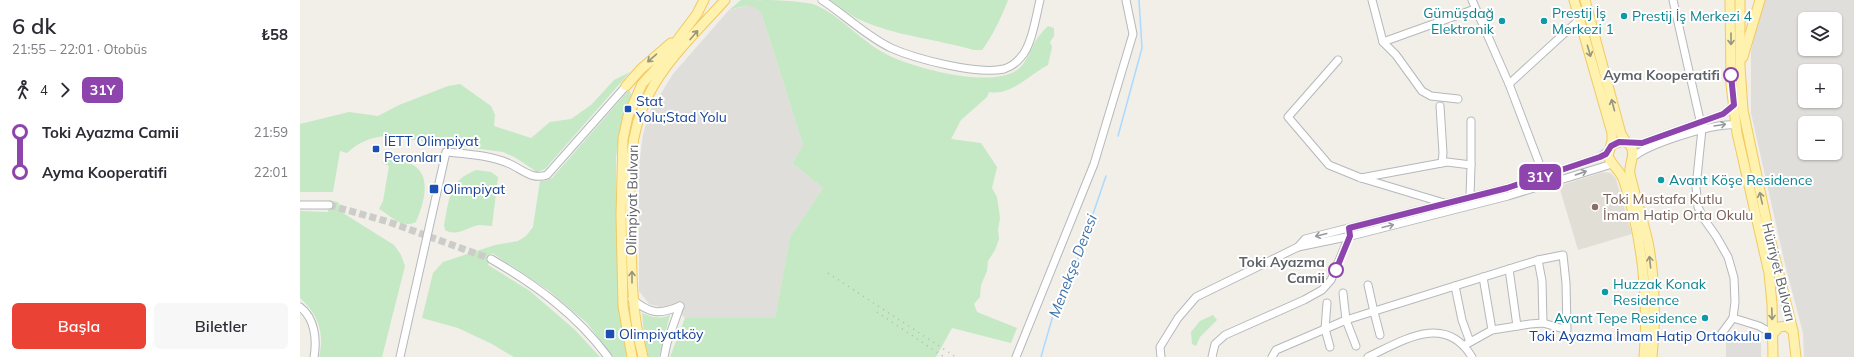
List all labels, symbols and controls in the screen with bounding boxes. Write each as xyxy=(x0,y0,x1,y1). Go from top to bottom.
place label: Gümüşdağ Elektronik xyxy=(1423,4,1495,38)
place label: Prestij İş Merkezi 1 xyxy=(1552,4,1614,38)
place label: Prestij İş Merkezi 4 xyxy=(1632,7,1752,25)
marker: Prestij İş Merkezi 4 xyxy=(1619,11,1629,21)
text: 6 dk xyxy=(12,12,56,40)
map controls xyxy=(1798,12,1842,160)
button: layers xyxy=(1798,12,1842,56)
marker: Gümüşdağ Elektronik xyxy=(1497,16,1507,26)
marker: Prestij İş Merkezi 1 xyxy=(1539,16,1549,26)
text: ₺58 xyxy=(261,25,288,44)
one-way arrow xyxy=(689,30,698,40)
one-way arrow xyxy=(1727,32,1735,45)
text: 21:55 – 22:01 · Otobüs xyxy=(12,41,147,57)
one-way arrow xyxy=(1586,44,1593,57)
one-way arrow xyxy=(647,54,657,63)
button: + xyxy=(1798,64,1842,108)
place label: Ayma Kooperatifi xyxy=(1603,66,1720,84)
marker: Ayma Kooperatifi xyxy=(1723,67,1739,83)
icon: walk xyxy=(12,79,34,101)
icon: forward xyxy=(54,79,76,101)
text: 31Y xyxy=(90,81,115,99)
text: 4 xyxy=(40,82,48,98)
place label: Stat Yolu;Stad Yolu xyxy=(635,92,727,126)
one-way arrow xyxy=(1609,99,1616,112)
marker: Stat Yolu;Stad Yolu xyxy=(623,104,633,114)
button: − xyxy=(1798,116,1842,160)
one-way arrow xyxy=(1713,121,1726,129)
text: Toki Ayazma Camii xyxy=(42,123,179,142)
text: 21:59 xyxy=(254,124,288,140)
place label: İETT Olimpiyat Peronları xyxy=(384,132,479,166)
marker: İETT Olimpiyat Peronları xyxy=(371,144,381,154)
street label: Olimpiyat Bulvarı xyxy=(622,144,642,256)
text: Ayma Kooperatifi xyxy=(42,163,167,182)
text: 22:01 xyxy=(254,164,288,180)
line badge: 31Y xyxy=(1517,164,1563,190)
text: 31Y xyxy=(1527,168,1553,186)
one-way arrow xyxy=(1574,169,1587,176)
place label: Avant Köşe Residence xyxy=(1669,171,1812,189)
marker: Avant Köşe Residence xyxy=(1656,175,1666,185)
place label: Olimpiyat xyxy=(443,180,505,198)
marker: Olimpiyat xyxy=(428,183,440,195)
place label: Toki Mustafa Kutlu İmam Hatip Orta Okulu xyxy=(1603,190,1753,224)
one-way arrow xyxy=(1757,192,1765,205)
marker: Toki Mustafa Kutlu İmam Hatip Orta Okulu xyxy=(1590,202,1600,212)
water label: Menekşe Deresi xyxy=(1044,211,1101,320)
street label: Hürriyet Bulvarı xyxy=(1758,221,1800,323)
one-way arrow xyxy=(1382,222,1395,230)
one-way arrow xyxy=(1315,231,1328,239)
place label: Toki Ayazma Camii xyxy=(1239,253,1325,287)
one-way arrow xyxy=(1646,256,1654,269)
marker: Toki Ayazma Camii xyxy=(1328,262,1344,278)
one-way arrow xyxy=(628,271,636,284)
place label: Huzzak Konak Residence xyxy=(1613,275,1707,309)
marker: Huzzak Konak Residence xyxy=(1600,287,1610,297)
button: Başla xyxy=(12,303,146,349)
button: Biletler xyxy=(154,303,288,349)
one-way arrow xyxy=(1769,307,1776,320)
place label: Avant Tepe Residence xyxy=(1554,309,1697,327)
marker: Avant Tepe Residence xyxy=(1700,313,1710,323)
place label: Olimpiyatköy xyxy=(619,325,704,343)
place label: Toki Ayazma İmam Hatip Ortaokulu xyxy=(1529,327,1760,345)
marker: Olimpiyatköy xyxy=(604,328,616,340)
marker: Toki Ayazma İmam Hatip Ortaokulu xyxy=(1763,331,1773,341)

